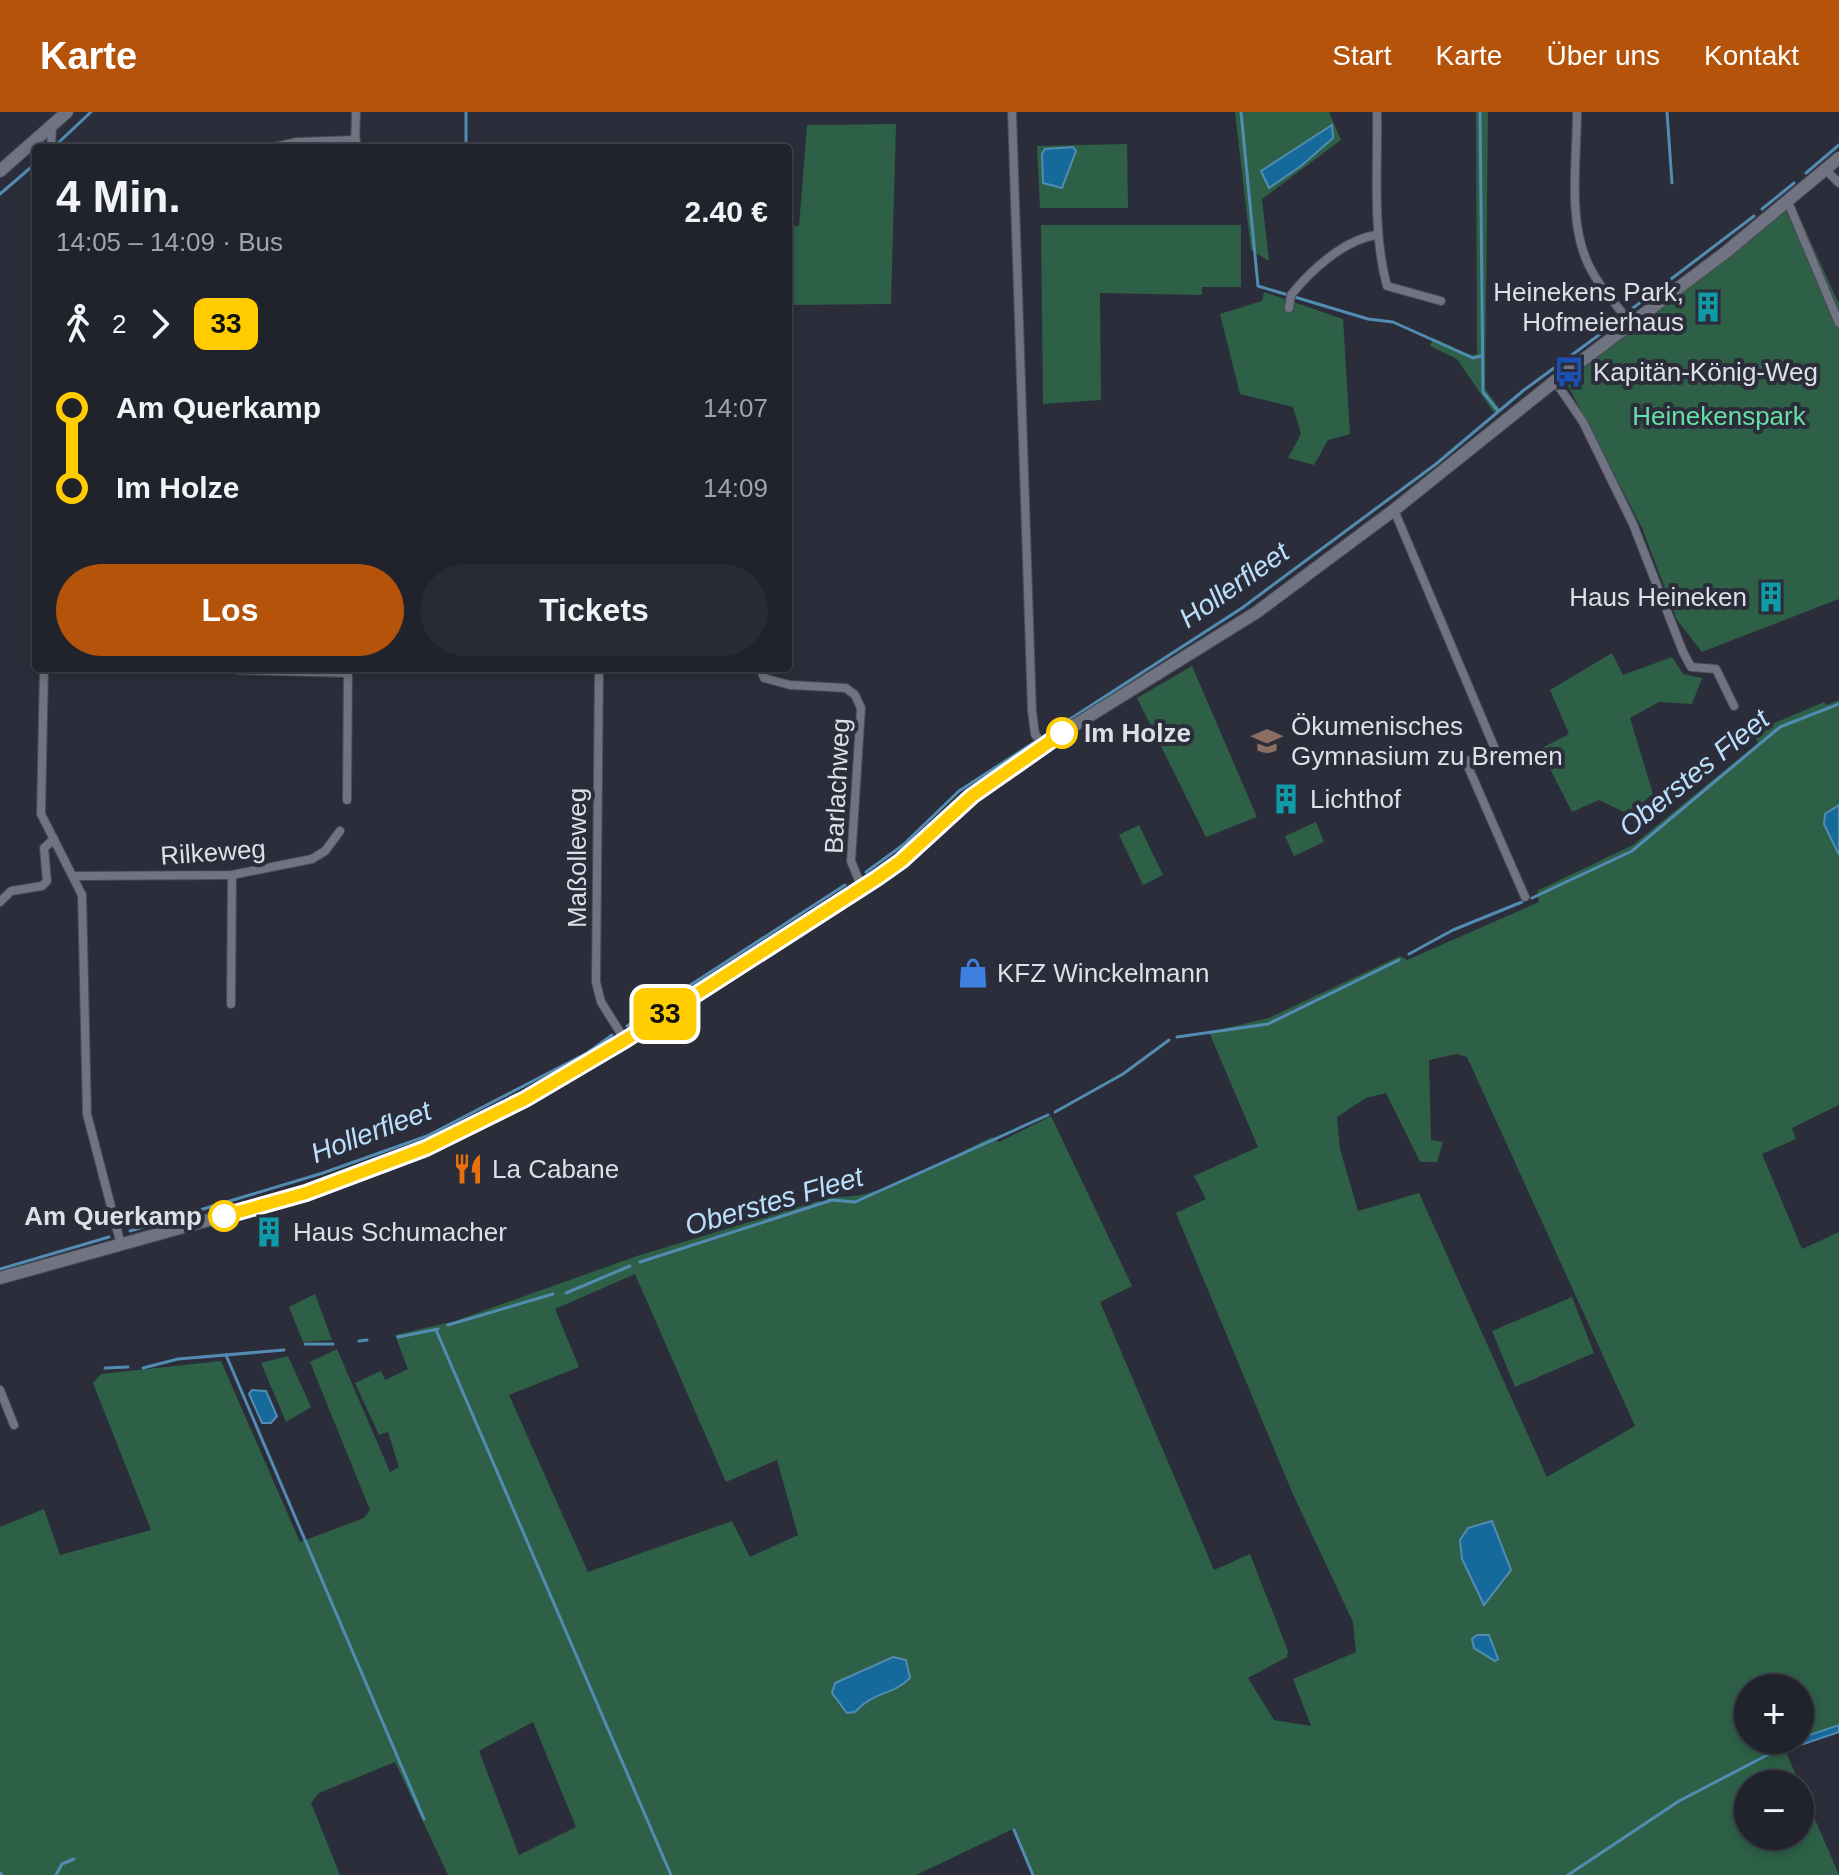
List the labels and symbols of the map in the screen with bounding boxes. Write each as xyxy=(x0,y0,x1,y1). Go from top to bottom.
place label: Heinekens Park, Hofmeierhaus xyxy=(1493,277,1684,337)
building icon: Heinekens Park, Hofmeierhaus xyxy=(1691,290,1725,324)
bus stop icon: Kapitän-König-Weg xyxy=(1552,355,1586,389)
place label: Kapitän-König-Weg xyxy=(1593,357,1818,387)
park label: Heinekenspark xyxy=(1632,401,1807,431)
water label: Hollerfleet xyxy=(1173,535,1296,634)
building icon: Haus Heineken xyxy=(1754,580,1788,614)
place label: Haus Heineken xyxy=(1569,582,1747,612)
water label: Oberstes Fleet xyxy=(1613,702,1776,843)
place label: Ökumenisches Gymnasium zu Bremen xyxy=(1291,711,1563,771)
street label: Barlachweg xyxy=(818,717,856,855)
marker: Im Holze xyxy=(1047,718,1077,748)
place label: Im Holze xyxy=(1084,718,1191,748)
school or university icon: Ökumenisches Gymnasium zu Bremen xyxy=(1250,724,1284,758)
building icon: Lichthof xyxy=(1269,782,1303,816)
place label: Lichthof xyxy=(1310,784,1402,814)
street label: Maßolleweg xyxy=(562,788,592,928)
street label: Rilkeweg xyxy=(159,833,267,871)
shop icon: KFZ Winckelmann xyxy=(956,956,990,990)
place label: KFZ Winckelmann xyxy=(997,958,1209,988)
line badge: 33 xyxy=(629,988,701,1040)
water label: Hollerfleet xyxy=(307,1095,437,1169)
restaurant icon: La Cabane xyxy=(451,1152,485,1186)
place label: La Cabane xyxy=(492,1154,619,1184)
water label: Oberstes Fleet xyxy=(681,1160,868,1241)
place label: Am Querkamp xyxy=(24,1201,202,1231)
marker: Am Querkamp xyxy=(209,1201,239,1231)
building icon: Haus Schumacher xyxy=(252,1215,286,1249)
place label: Haus Schumacher xyxy=(293,1217,507,1247)

